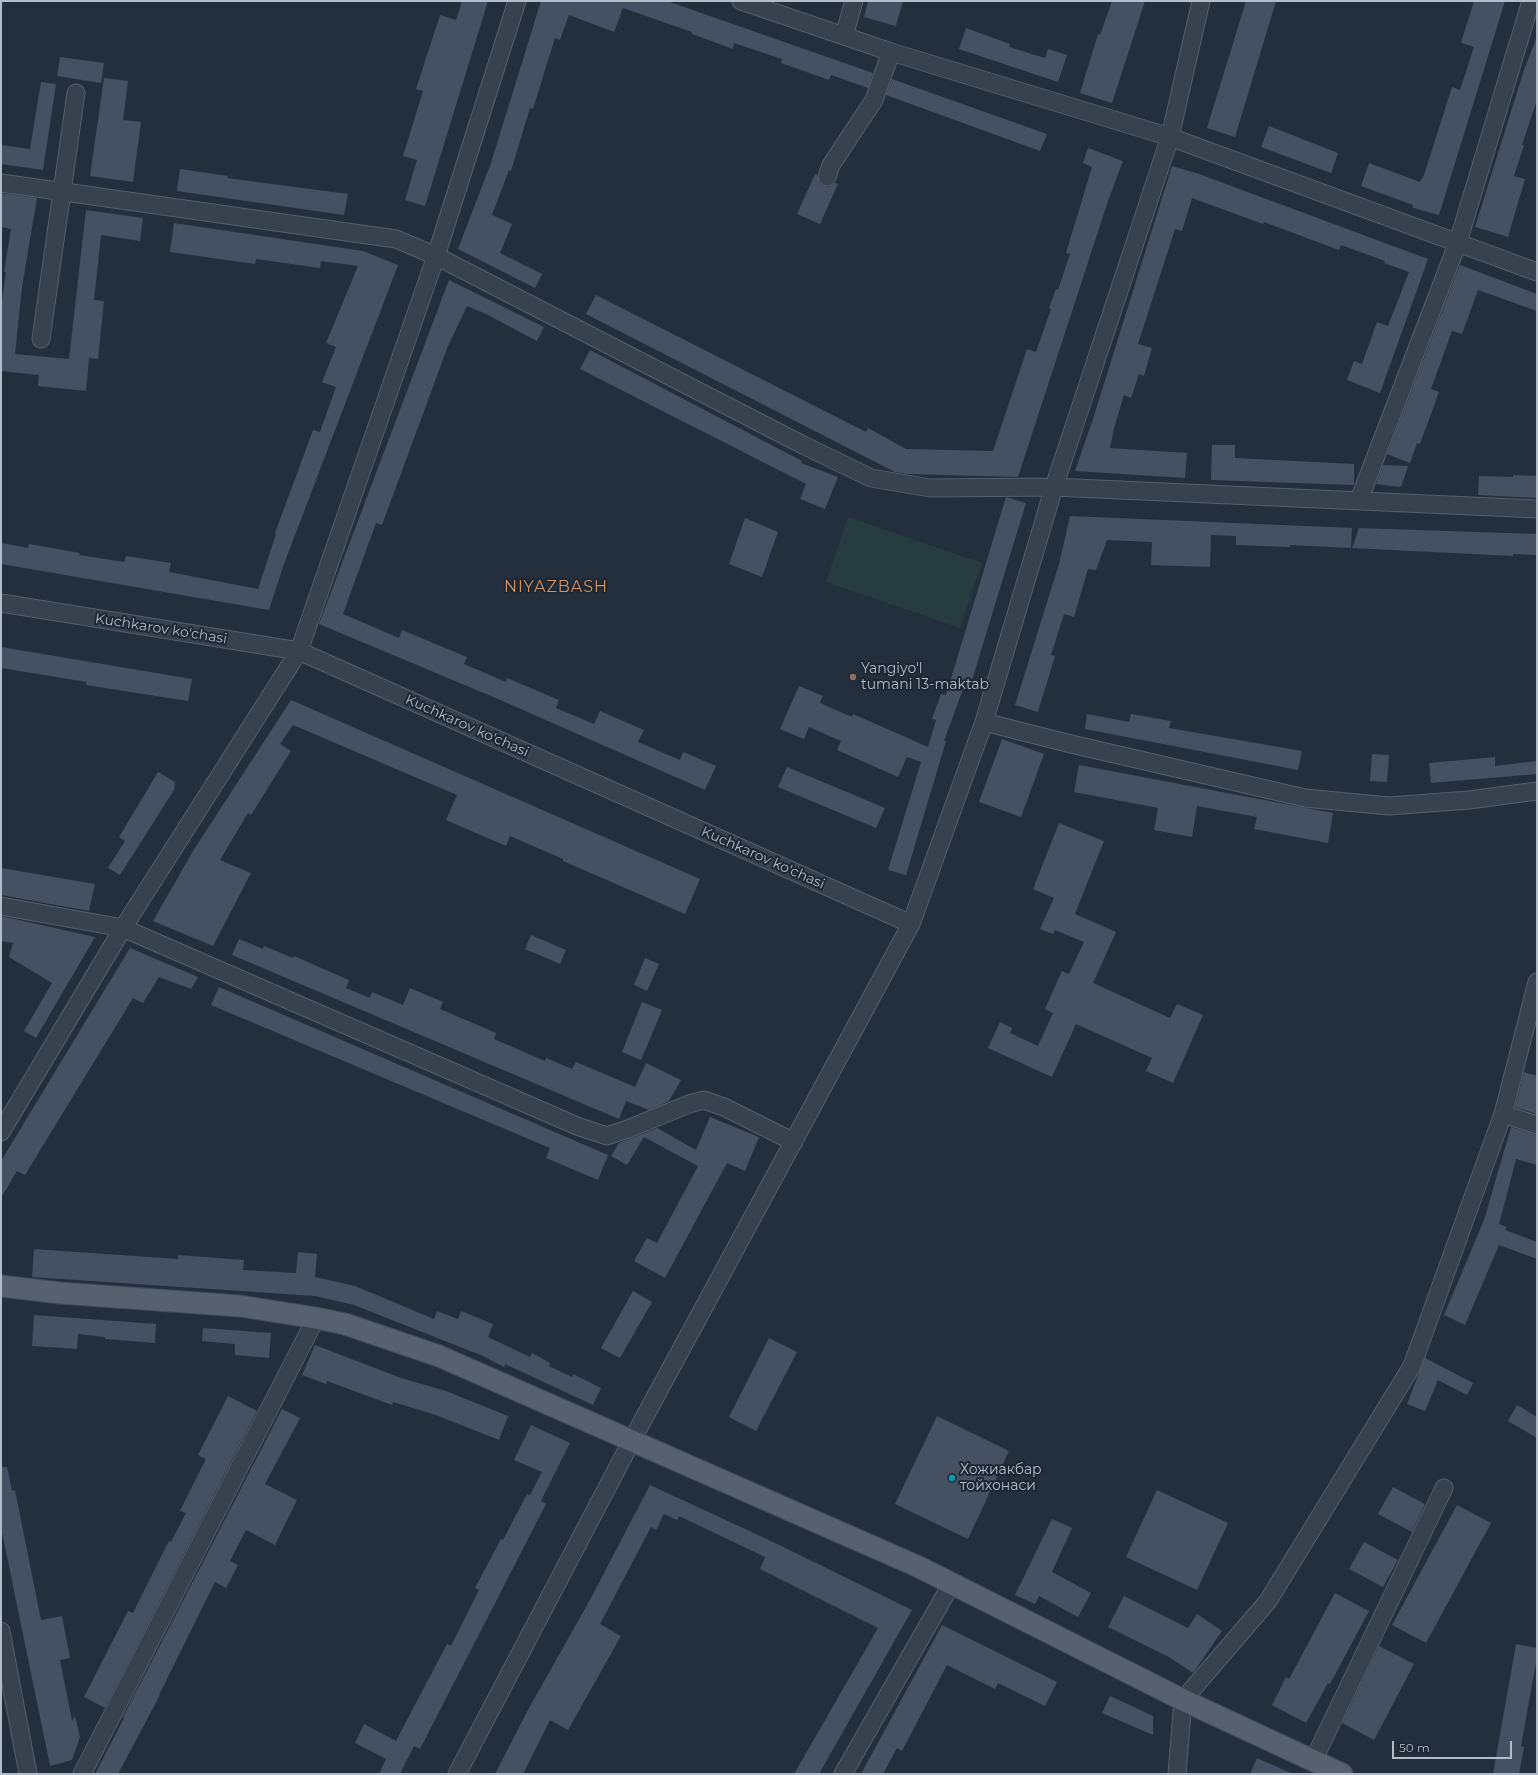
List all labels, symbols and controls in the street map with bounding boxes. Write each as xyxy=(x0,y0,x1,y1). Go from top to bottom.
district label: NIYAZBASH xyxy=(504,577,608,597)
street label: Kuchkarov ko'chasi xyxy=(94,610,228,648)
place label: Yangiyo'l tumani 13-maktab xyxy=(861,661,989,694)
marker: Yangiyo'l tumani 13-maktab xyxy=(848,672,858,682)
street label: Kuchkarov ko'chasi xyxy=(403,691,531,761)
street label: Kuchkarov ko'chasi xyxy=(699,823,827,893)
place label: Хожиакбар тойхонаси xyxy=(960,1462,1042,1494)
marker: Хожиакбар тойхонаси xyxy=(947,1473,957,1483)
scale bar xyxy=(1394,1733,1514,1759)
text: 50 m xyxy=(1399,1740,1430,1755)

